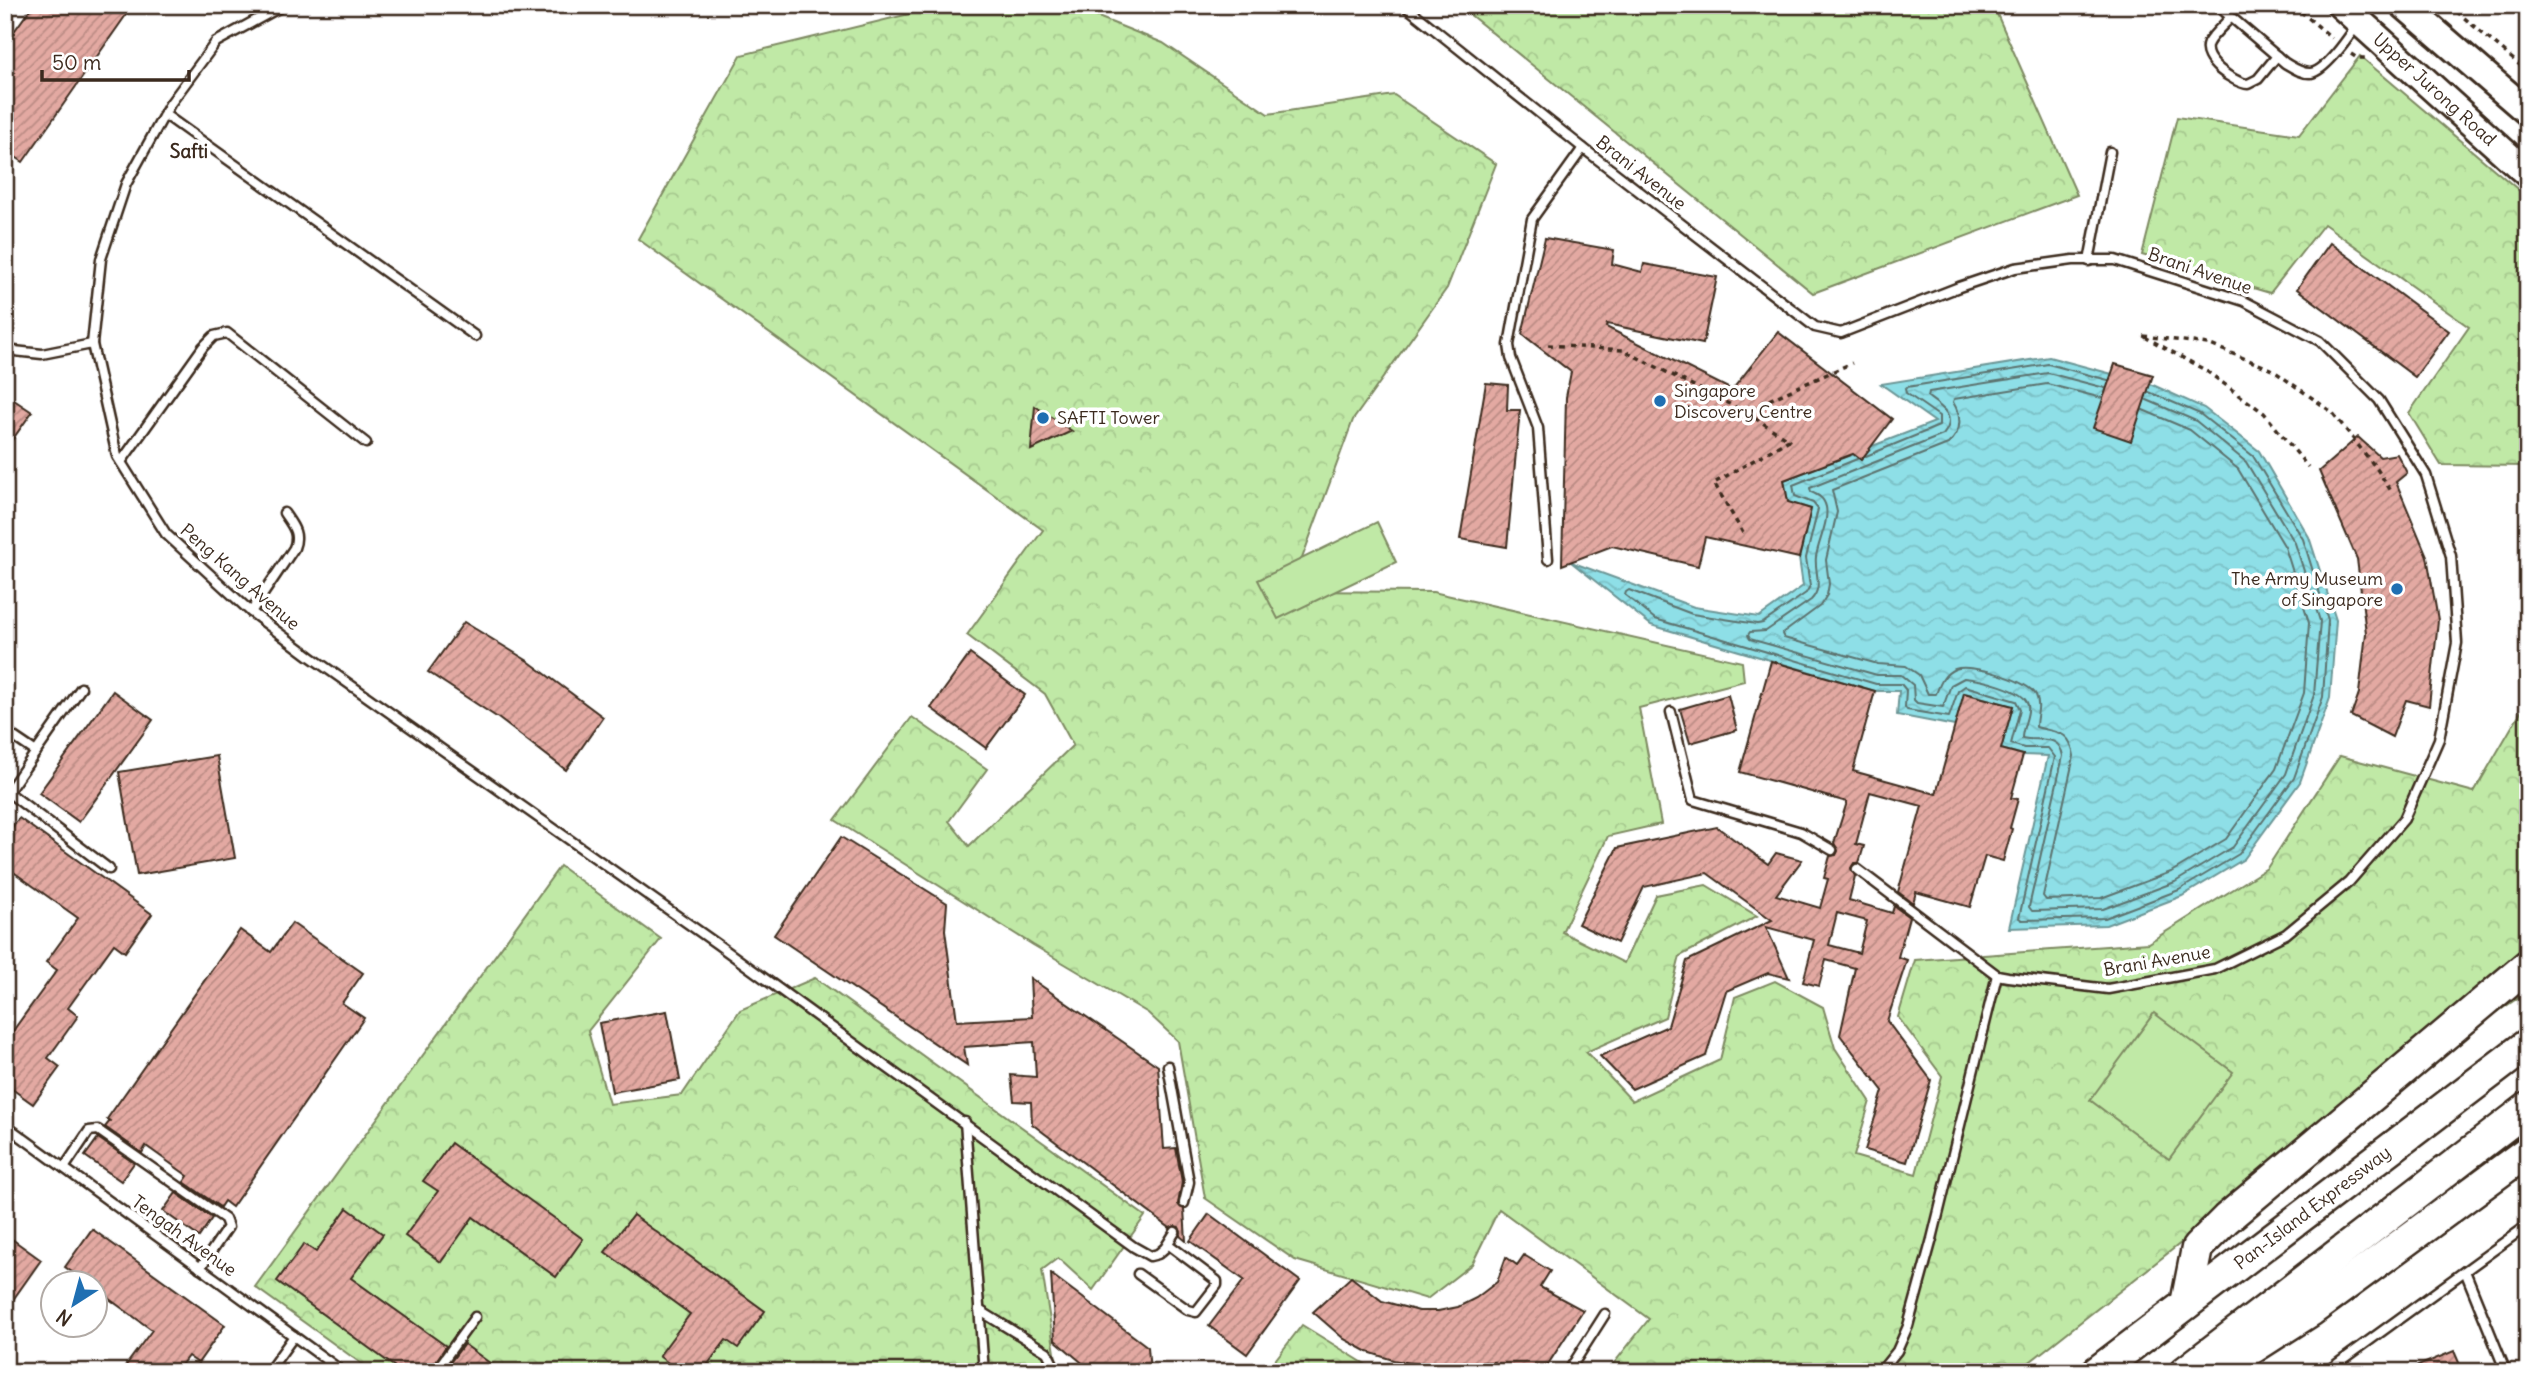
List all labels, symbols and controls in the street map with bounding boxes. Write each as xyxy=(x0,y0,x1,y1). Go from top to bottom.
street label: Upper Jurong Road xyxy=(2368,28,2501,151)
scale bar xyxy=(42,38,189,82)
text: 50 m xyxy=(52,49,101,76)
street label: Brani Avenue xyxy=(1592,130,1691,215)
district label: Safti xyxy=(170,139,208,163)
street label: Brani Avenue xyxy=(2145,242,2255,299)
place label: Singapore Discovery Centre xyxy=(1674,379,1812,423)
marker: Singapore Discovery Centre xyxy=(1652,393,1668,409)
place label: SAFTI Tower xyxy=(1057,406,1161,429)
marker: SAFTI Tower xyxy=(1035,410,1051,426)
street label: Peng Kang Avenue xyxy=(176,518,305,635)
place label: The Army Museum of Singapore xyxy=(2231,567,2383,611)
marker: The Army Museum of Singapore xyxy=(2389,581,2405,597)
street label: Brani Avenue xyxy=(2102,940,2212,981)
street label: Pan-Island Expressway xyxy=(2229,1141,2395,1274)
street label: Tengah Avenue xyxy=(128,1190,241,1281)
north arrow xyxy=(38,1268,108,1338)
text: N xyxy=(52,1304,76,1331)

